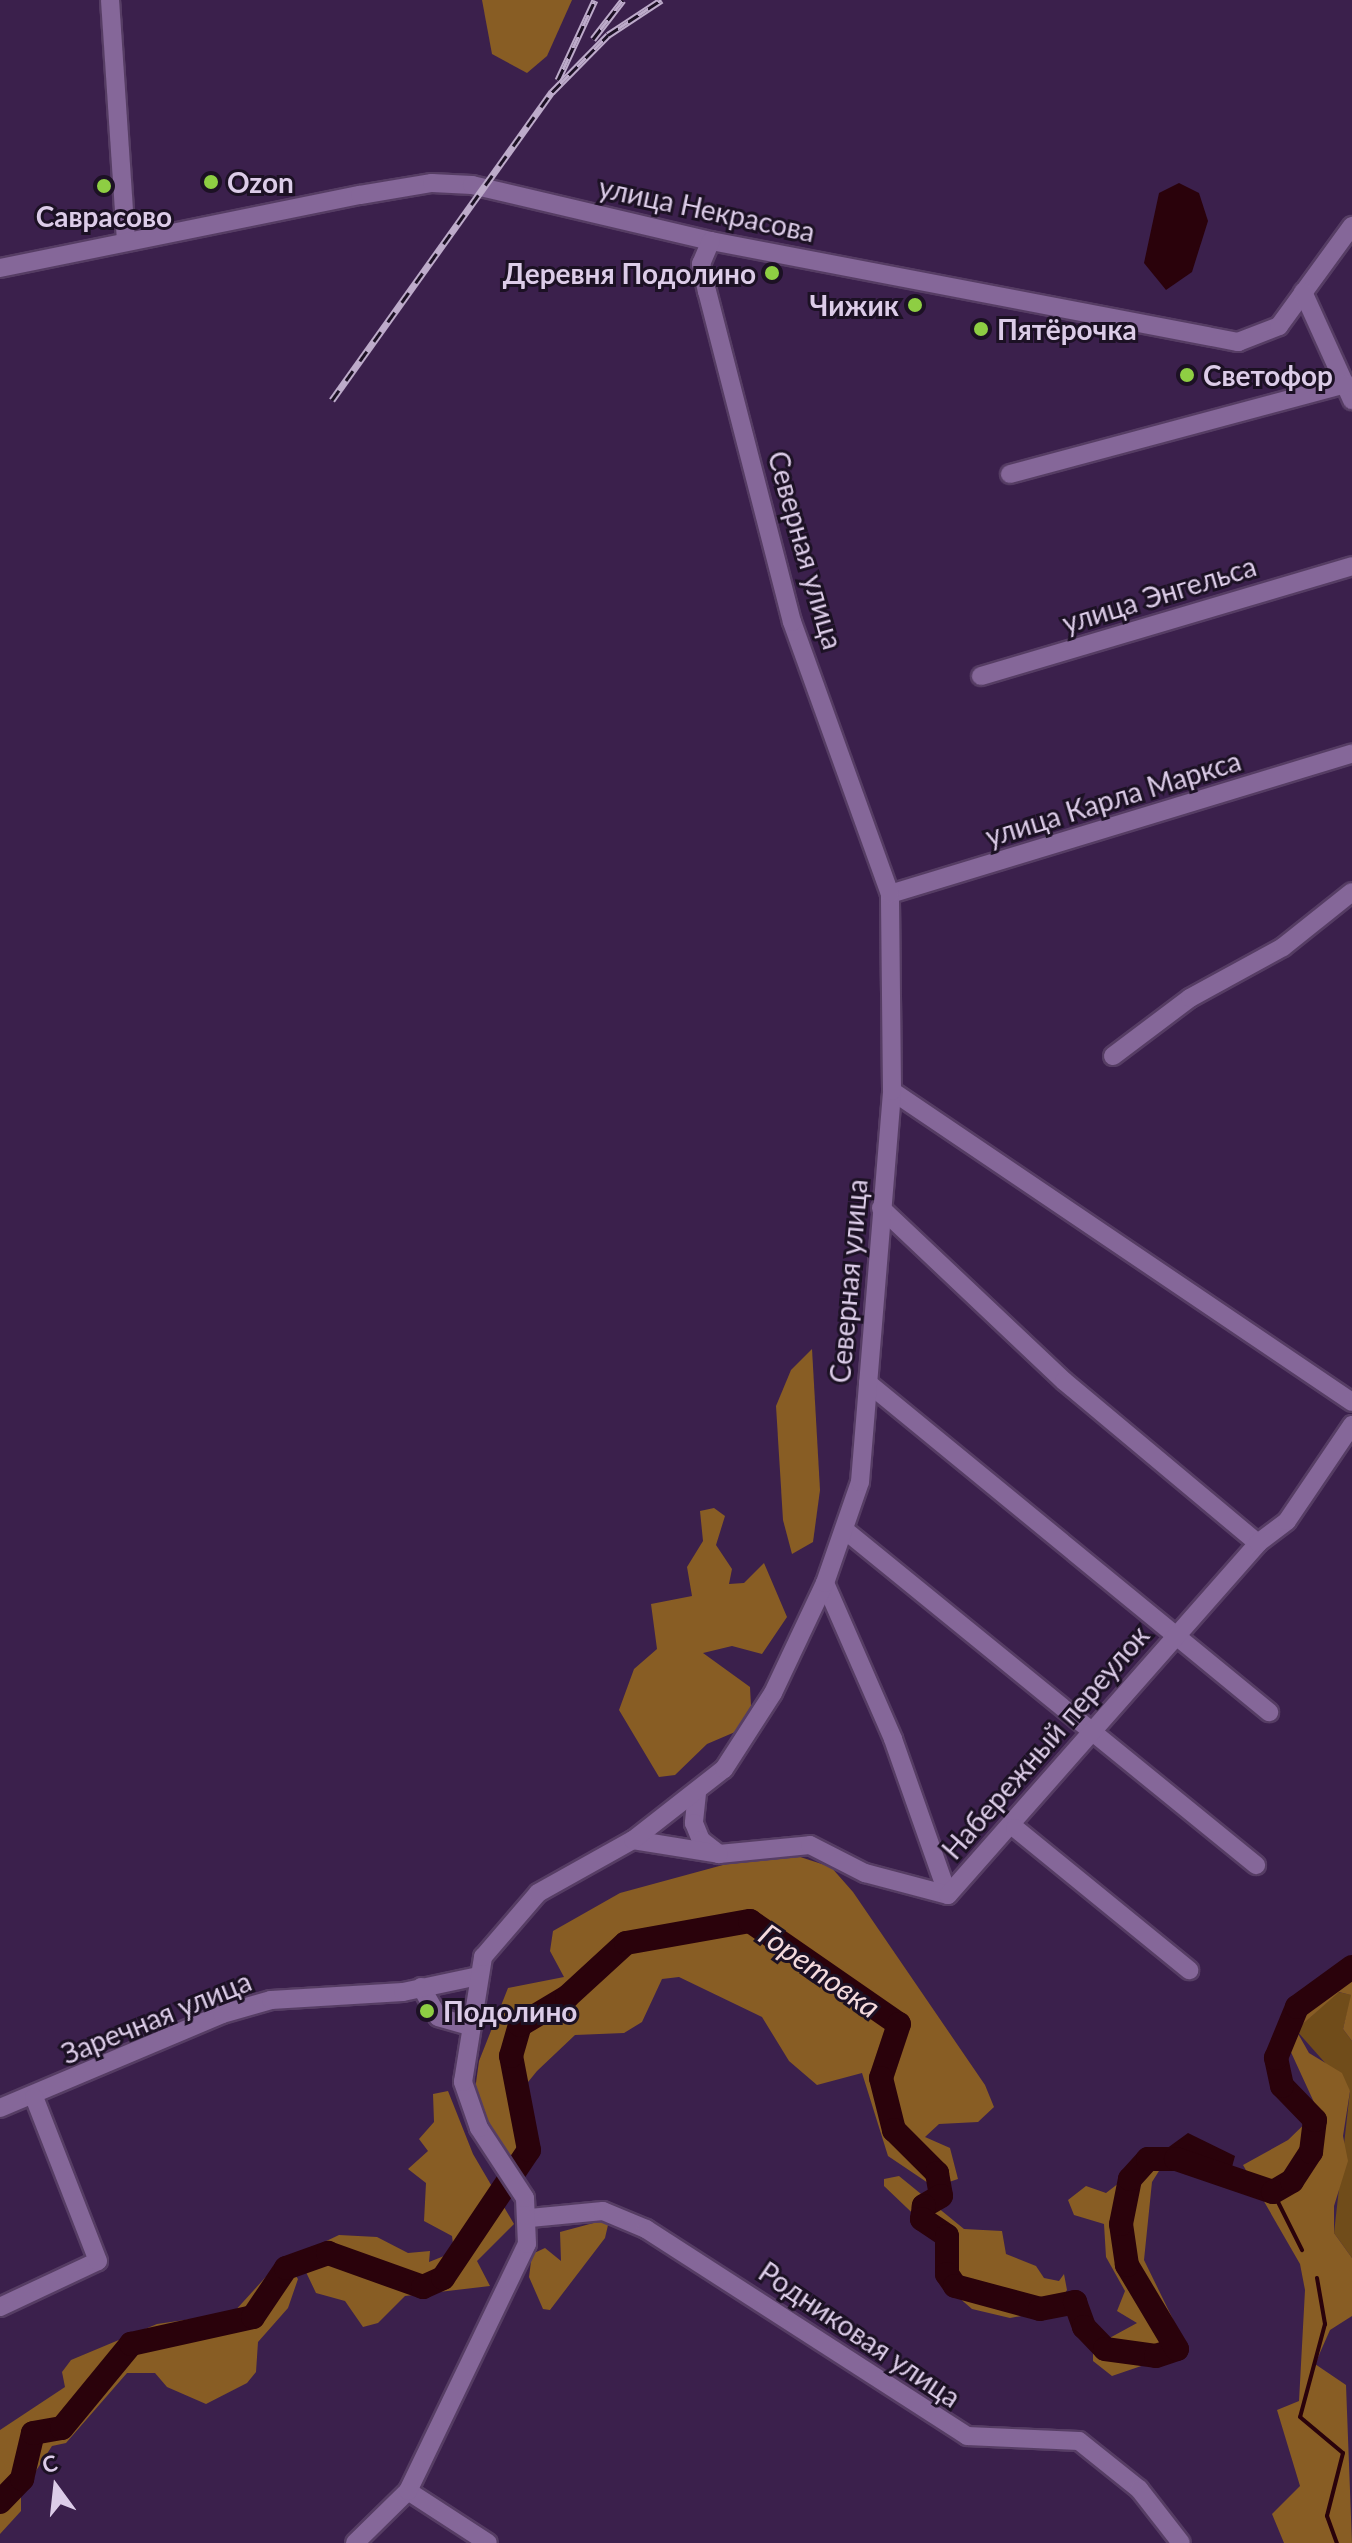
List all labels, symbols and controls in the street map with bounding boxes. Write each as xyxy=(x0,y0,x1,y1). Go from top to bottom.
place label: Ozon xyxy=(227,165,294,199)
street label: улица Некрасова xyxy=(596,170,818,248)
marker: Ozon xyxy=(202,173,220,191)
marker: Саврасово xyxy=(95,177,113,195)
place label: Саврасово xyxy=(36,199,172,233)
place label: Деревня Подолино xyxy=(503,256,756,290)
marker: Деревня Подолино xyxy=(763,264,781,282)
place label: Чижик xyxy=(810,288,899,322)
marker: Чижик xyxy=(906,296,924,314)
place label: Пятёрочка xyxy=(997,312,1137,346)
marker: Пятёрочка xyxy=(972,320,990,338)
place label: Светофор xyxy=(1203,358,1333,392)
marker: Светофор xyxy=(1178,366,1196,384)
street label: Северная улица xyxy=(762,447,850,653)
street label: улица Энгельса xyxy=(1058,549,1260,639)
street label: улица Карла Маркса xyxy=(981,743,1245,853)
street label: Северная улица xyxy=(822,1178,874,1384)
street label: Набережный переулок xyxy=(934,1618,1156,1866)
water label: Горетовка xyxy=(753,1915,887,2025)
street label: Заречная улица xyxy=(56,1964,256,2070)
place label: Подолино xyxy=(443,1994,577,2028)
marker: Подолино xyxy=(418,2002,436,2020)
street label: Родниковая улица xyxy=(753,2254,967,2414)
north arrow xyxy=(16,2447,96,2527)
text: С xyxy=(39,2448,60,2478)

